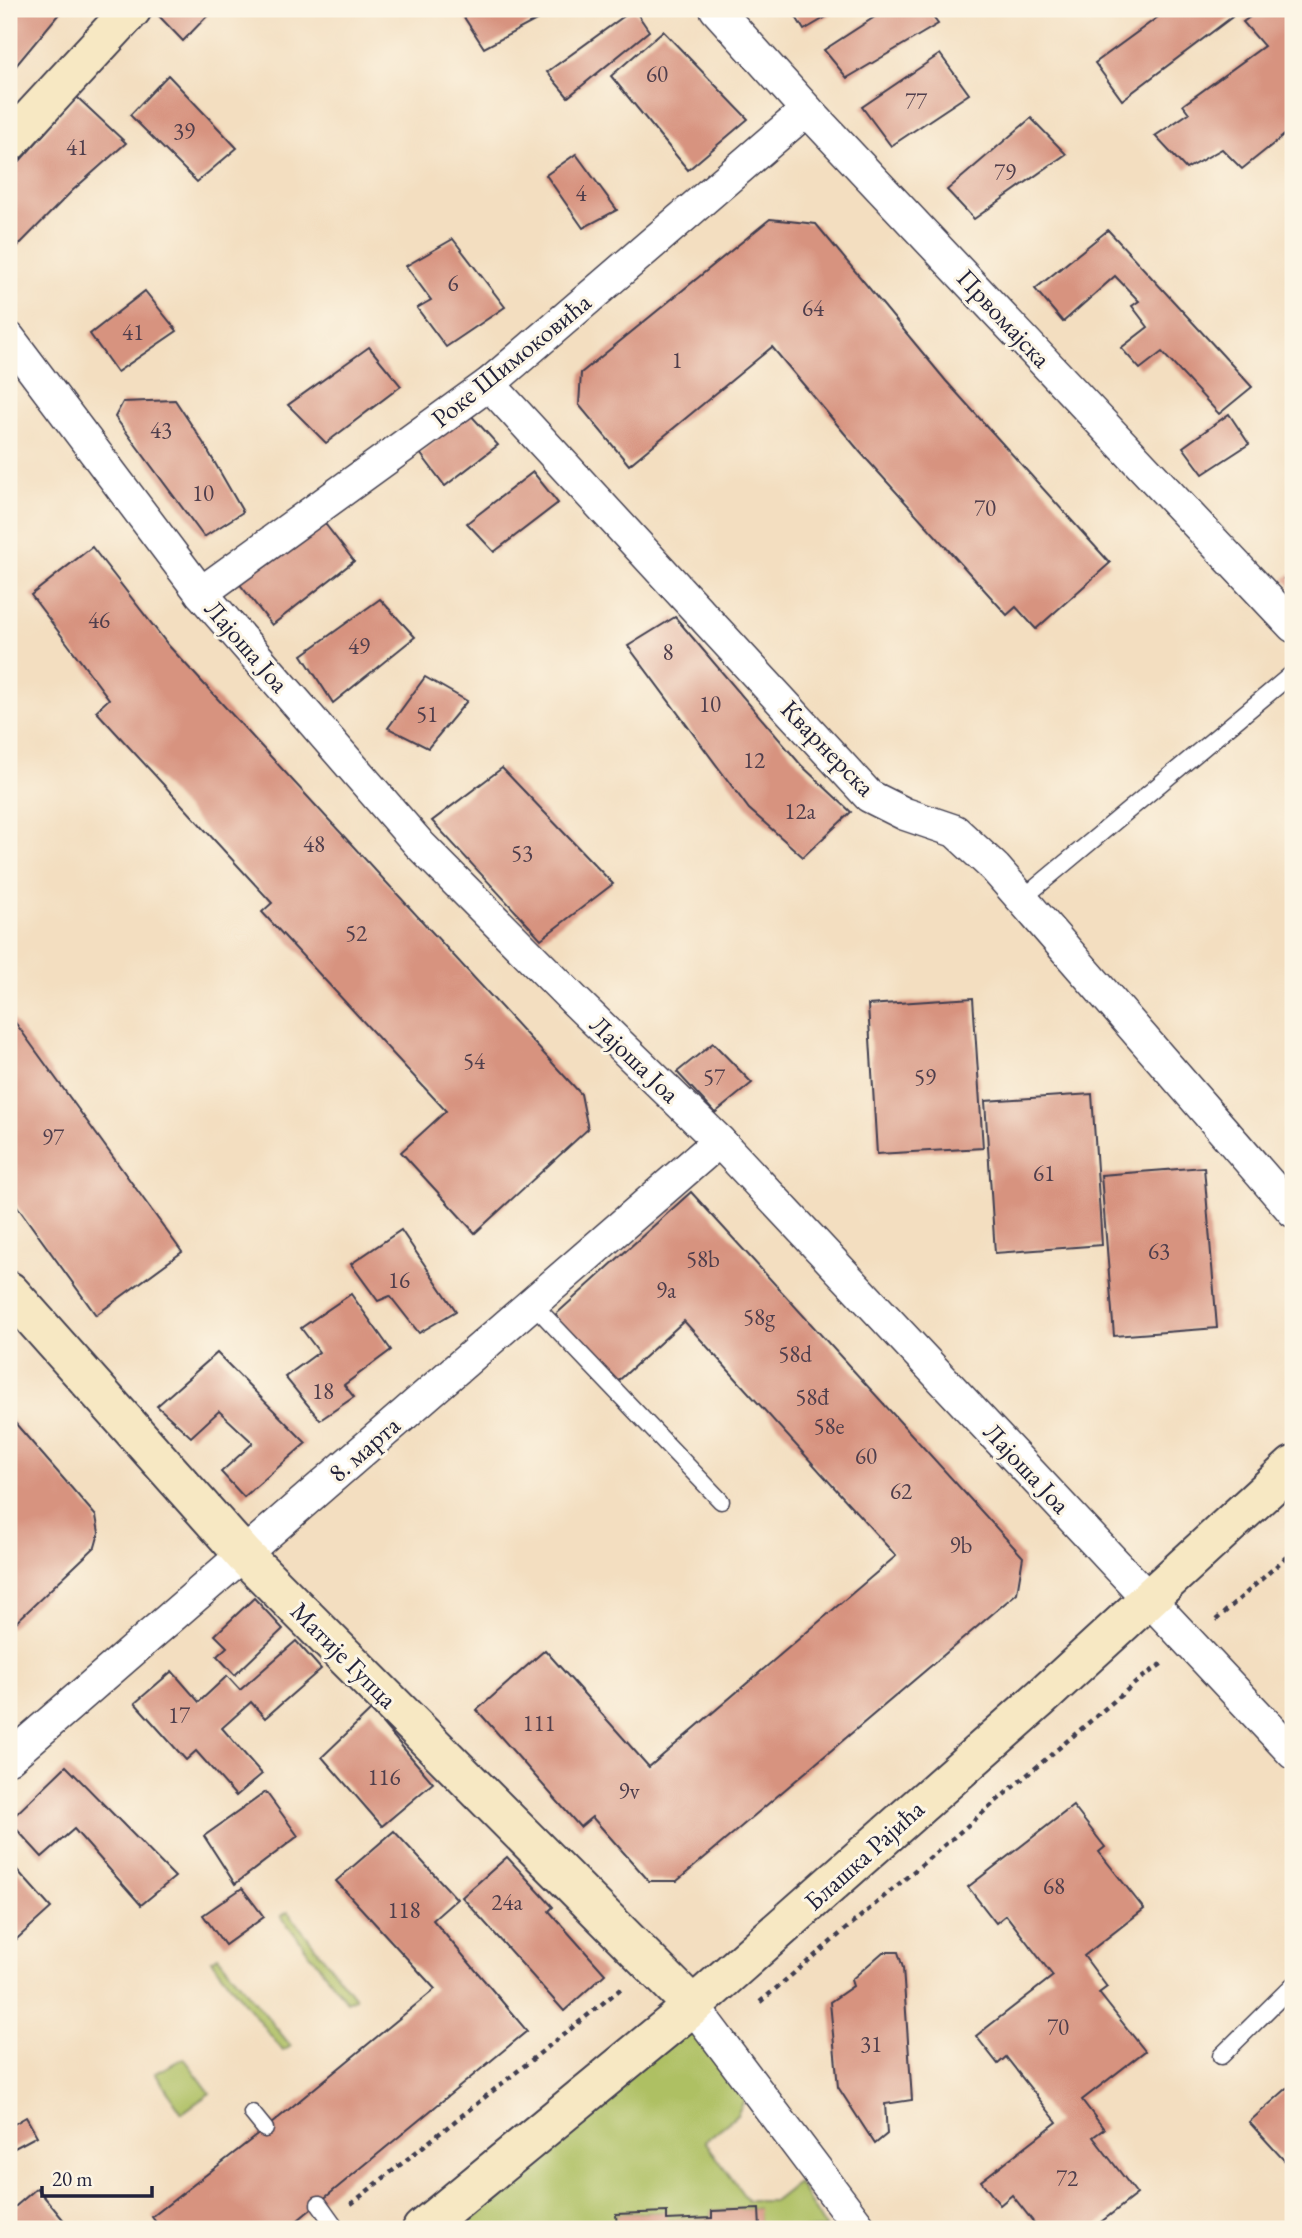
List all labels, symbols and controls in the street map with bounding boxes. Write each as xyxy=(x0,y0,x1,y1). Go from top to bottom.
house number: 60 xyxy=(646,59,668,89)
house number: 77 xyxy=(905,86,928,116)
house number: 39 xyxy=(173,116,195,146)
house number: 41 xyxy=(66,132,88,162)
house number: 79 xyxy=(994,157,1016,187)
house number: 4 xyxy=(575,178,587,208)
street label: Првомајска xyxy=(949,261,1059,375)
house number: 6 xyxy=(447,268,459,298)
street label: Роке Шимоковића xyxy=(424,285,598,435)
house number: 64 xyxy=(802,293,825,323)
house number: 41 xyxy=(122,317,144,347)
house number: 1 xyxy=(671,345,683,375)
house number: 43 xyxy=(150,415,172,445)
house number: 10 xyxy=(192,478,214,508)
house number: 70 xyxy=(974,493,996,523)
street label: Лајоша Јоа xyxy=(197,592,297,700)
house number: 46 xyxy=(88,605,110,635)
house number: 49 xyxy=(348,631,370,661)
house number: 8 xyxy=(662,637,674,667)
house number: 10 xyxy=(699,689,721,719)
street label: Кварнерска xyxy=(773,692,883,804)
house number: 51 xyxy=(416,699,438,729)
house number: 12 xyxy=(743,745,765,775)
house number: 12a xyxy=(784,796,816,826)
house number: 48 xyxy=(303,829,325,859)
house number: 53 xyxy=(511,838,533,868)
house number: 52 xyxy=(345,918,367,948)
street label: Лајоша Јоа xyxy=(583,1008,688,1111)
house number: 54 xyxy=(463,1046,486,1076)
house number: 57 xyxy=(703,1062,726,1092)
house number: 59 xyxy=(914,1062,936,1092)
house number: 97 xyxy=(42,1122,65,1152)
house number: 61 xyxy=(1033,1158,1055,1188)
house number: 63 xyxy=(1148,1236,1170,1266)
house number: 58b xyxy=(686,1244,720,1274)
house number: 16 xyxy=(388,1265,410,1295)
house number: 9a xyxy=(656,1275,677,1305)
house number: 58g xyxy=(743,1302,776,1332)
house number: 58d xyxy=(778,1339,812,1369)
house number: 18 xyxy=(312,1376,334,1406)
house number: 58đ xyxy=(795,1382,829,1412)
street label: 8. марта xyxy=(321,1408,408,1490)
house number: 58e xyxy=(813,1411,845,1441)
street label: Лајоша Јоа xyxy=(976,1415,1078,1521)
house number: 60 xyxy=(855,1441,877,1471)
house number: 62 xyxy=(890,1476,912,1506)
house number: 9b xyxy=(950,1530,973,1560)
street label: Матије Гупца xyxy=(283,1594,405,1716)
house number: 17 xyxy=(168,1700,191,1730)
house number: 111 xyxy=(522,1708,556,1738)
house number: 116 xyxy=(367,1762,401,1792)
house number: 9v xyxy=(618,1776,640,1806)
street label: Блашка Рајића xyxy=(797,1792,932,1918)
house number: 68 xyxy=(1043,1871,1065,1901)
house number: 24a xyxy=(491,1887,523,1917)
house number: 118 xyxy=(387,1895,421,1925)
house number: 70 xyxy=(1047,2012,1069,2042)
house number: 31 xyxy=(860,2029,882,2059)
scale bar xyxy=(42,2154,152,2198)
house number: 72 xyxy=(1056,2163,1078,2193)
text: 20 m xyxy=(52,2165,93,2192)

